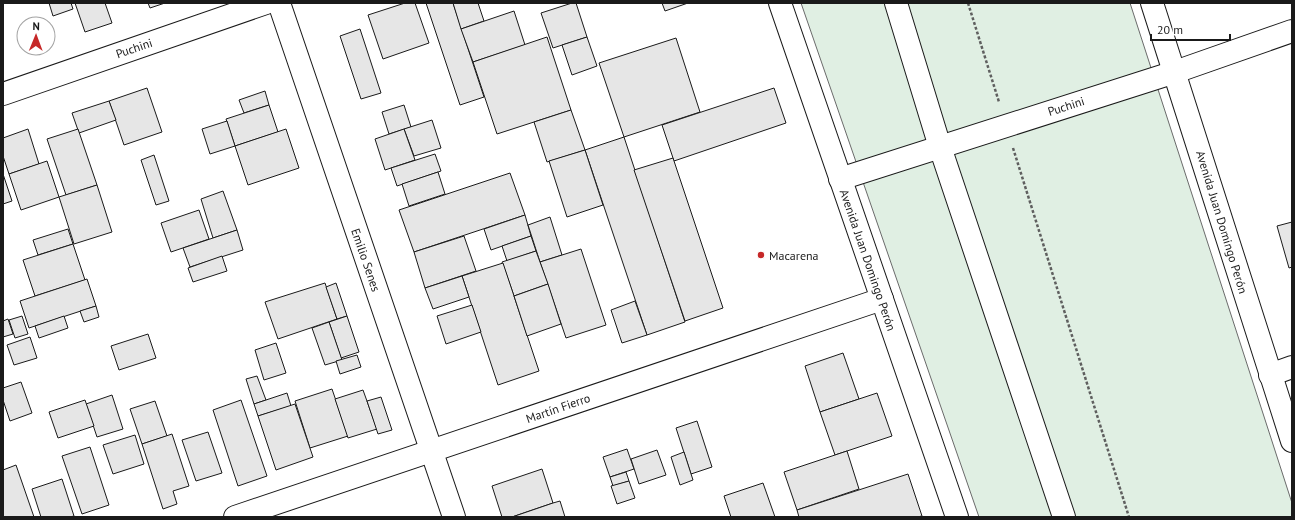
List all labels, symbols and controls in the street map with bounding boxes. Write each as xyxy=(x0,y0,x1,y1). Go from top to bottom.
north arrow xyxy=(16,16,56,56)
scale bar xyxy=(1151,16,1230,42)
text: N xyxy=(32,19,40,33)
text: 20 m xyxy=(1157,22,1183,37)
street label: Puchini xyxy=(114,35,154,61)
street label: Puchini xyxy=(1046,93,1086,119)
street label: Avenida Juan Domingo Perón xyxy=(1193,149,1251,295)
street label: Avenida Juan Domingo Perón xyxy=(837,187,899,333)
street label: Emilio Senes xyxy=(348,226,384,294)
place label: Macarena xyxy=(769,248,819,263)
marker: Macarena xyxy=(756,250,766,260)
street label: Martín Fierro xyxy=(524,390,592,426)

